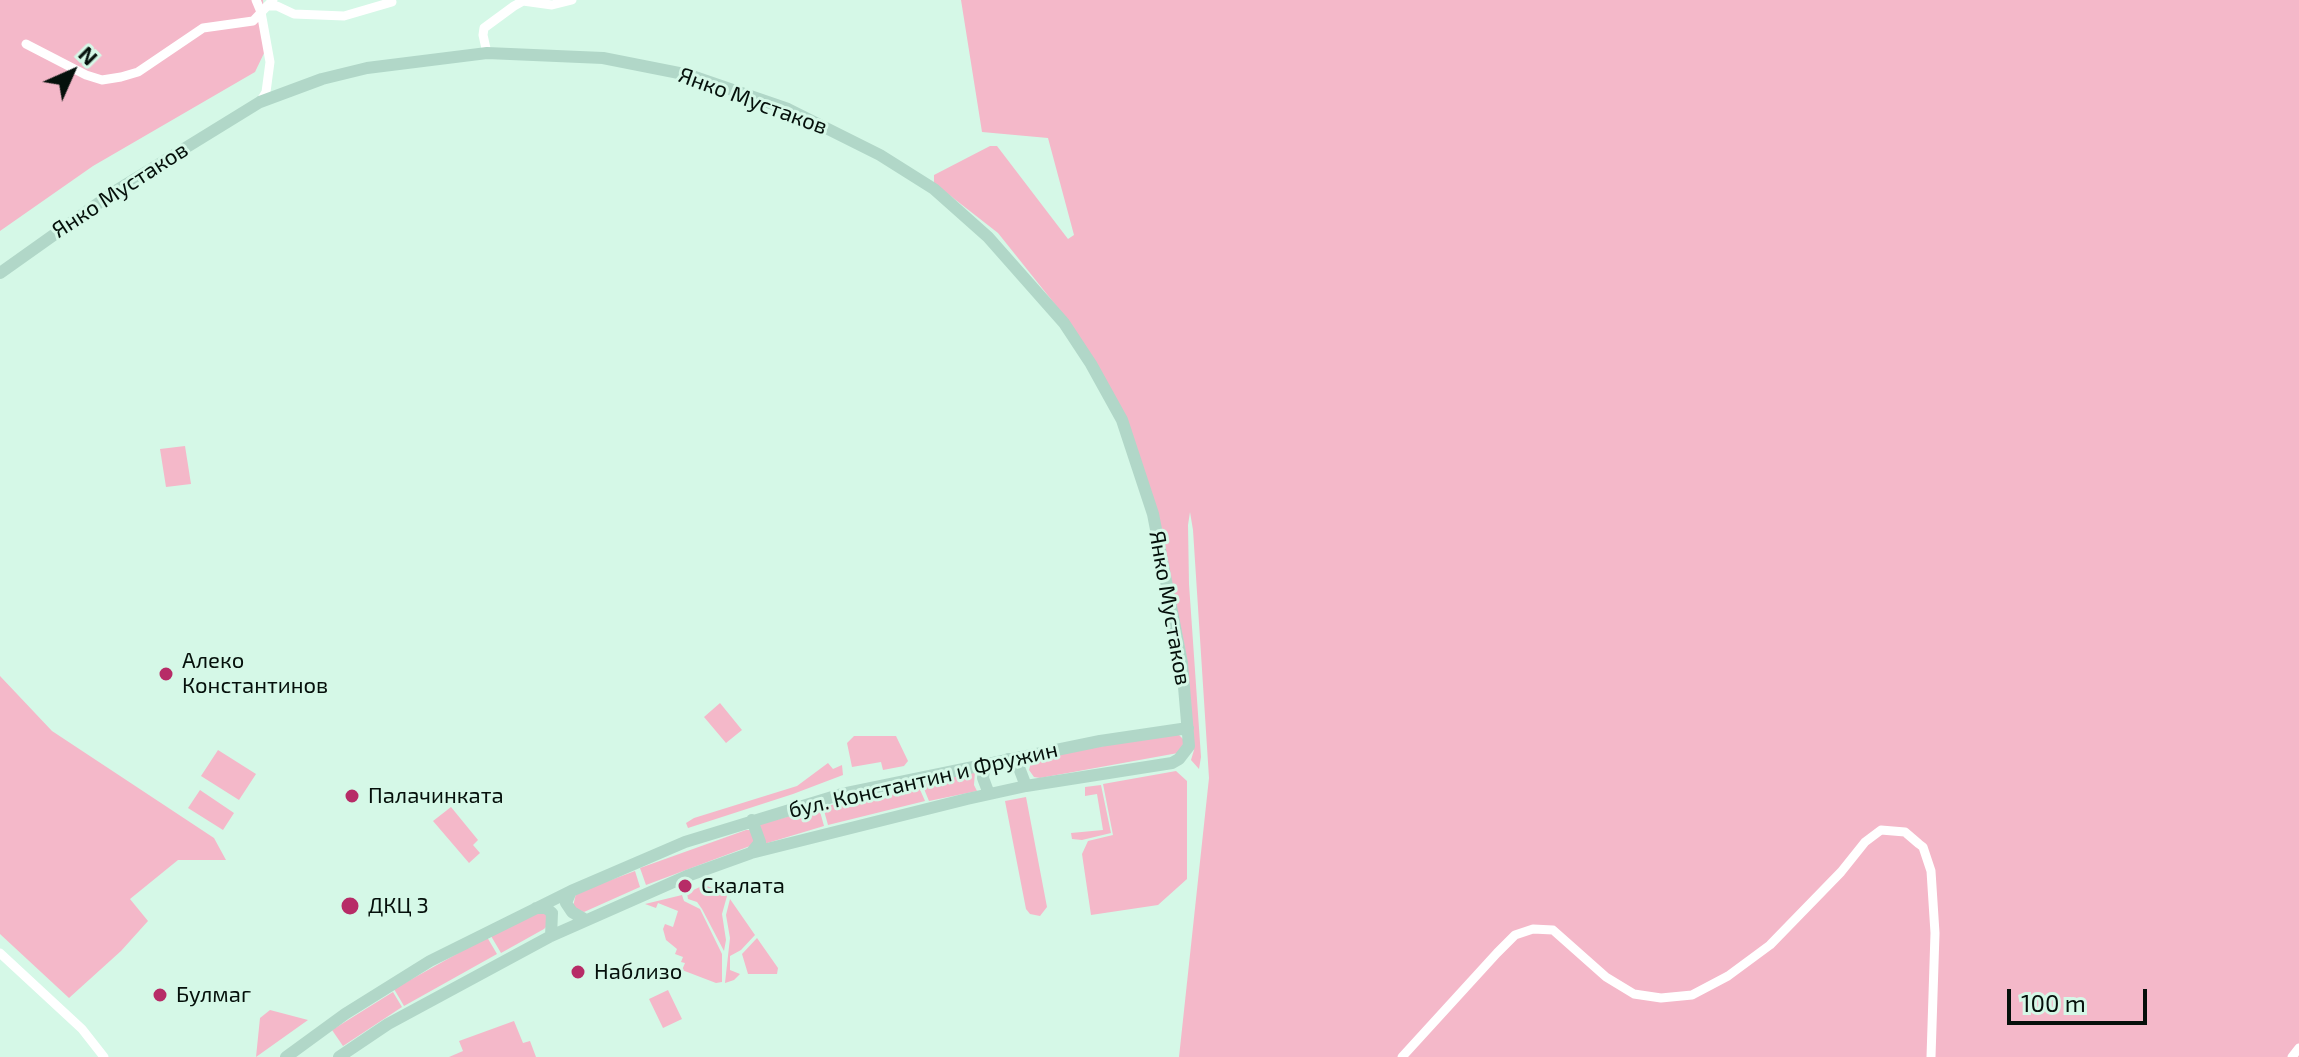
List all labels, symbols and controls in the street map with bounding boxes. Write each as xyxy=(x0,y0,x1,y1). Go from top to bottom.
north arrow xyxy=(32,32,112,112)
text: N xyxy=(74,40,104,70)
street label: Янко Мустаков xyxy=(675,62,831,140)
street label: Янко Мустаков xyxy=(47,136,193,244)
street label: Янко Мустаков xyxy=(1143,529,1197,687)
place label: Алеко Константинов xyxy=(182,648,328,700)
marker: Алеко Константинов xyxy=(157,665,175,683)
street label: бул. Константин и Фружин xyxy=(786,736,1060,824)
place label: Палачинката xyxy=(368,783,504,809)
marker: Палачинката xyxy=(343,787,361,805)
place label: Скалата xyxy=(701,873,785,899)
marker: Скалата xyxy=(676,877,694,895)
place label: ДКЦ 3 xyxy=(368,893,429,919)
marker: ДКЦ 3 xyxy=(339,895,361,917)
place label: Наблизо xyxy=(594,959,682,985)
marker: Наблизо xyxy=(569,963,587,981)
scale bar xyxy=(2011,973,2151,1023)
place label: Булмаг xyxy=(176,982,251,1008)
marker: Булмаг xyxy=(151,986,169,1004)
text: 100 m xyxy=(2021,988,2086,1017)

